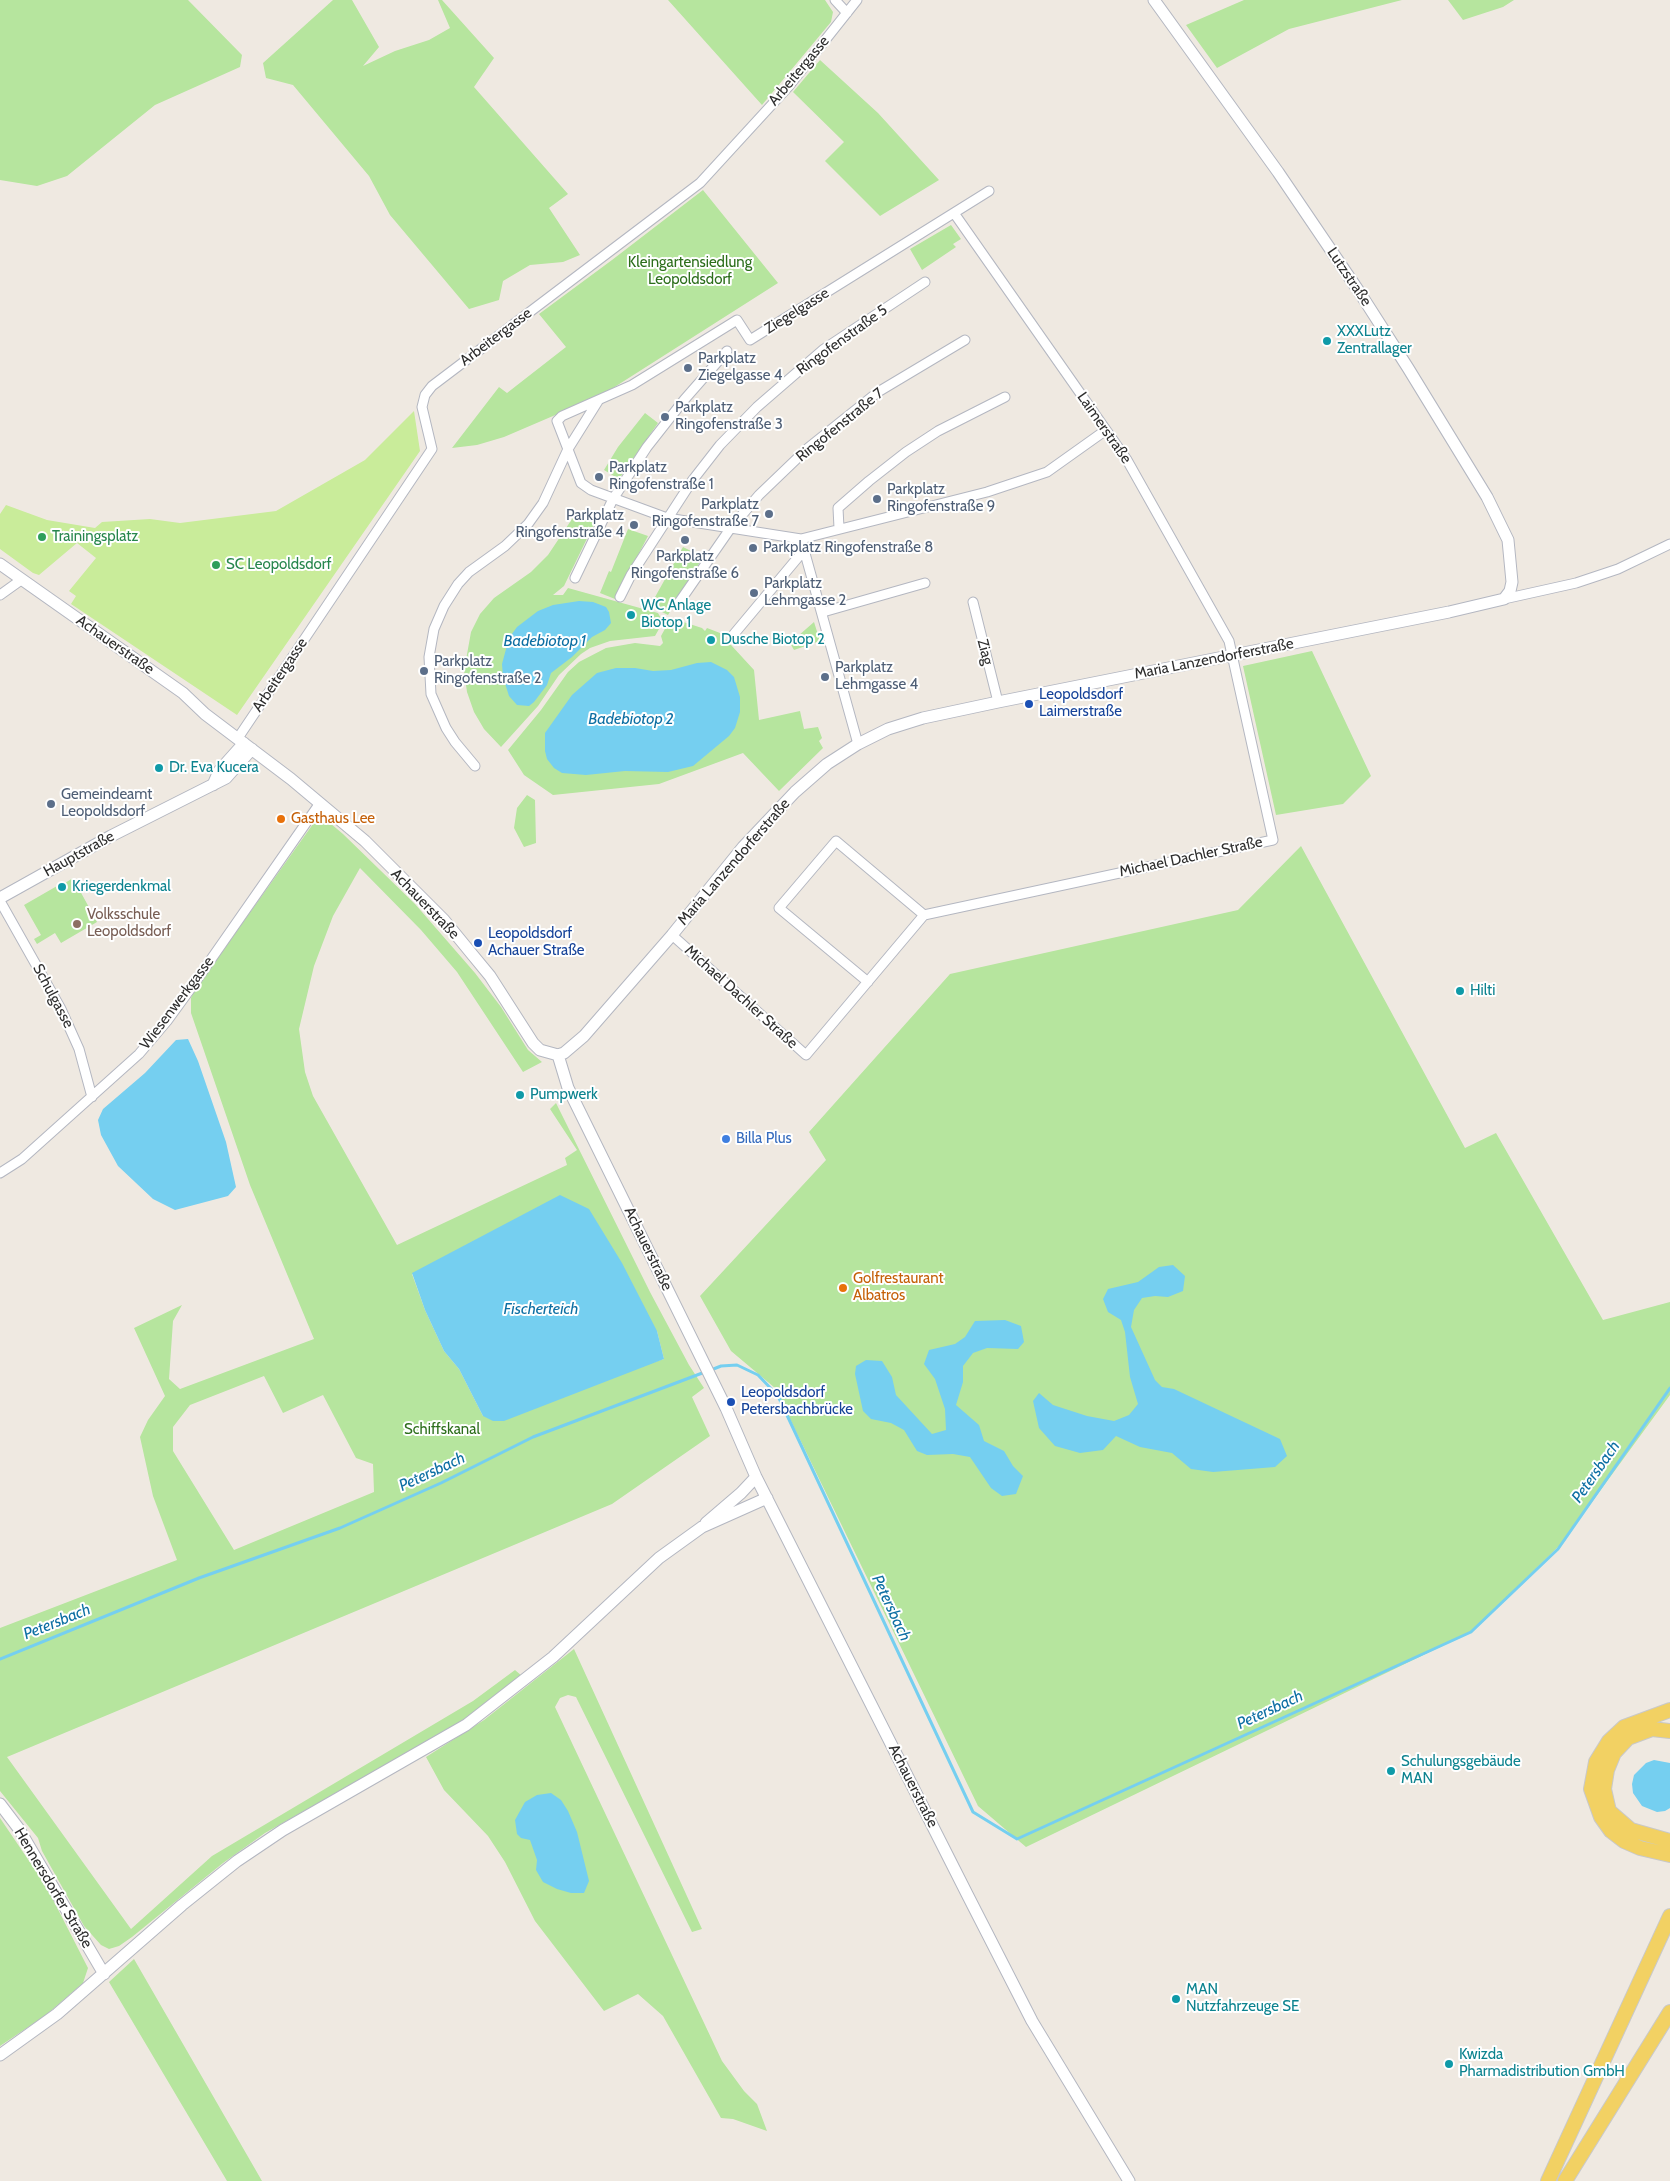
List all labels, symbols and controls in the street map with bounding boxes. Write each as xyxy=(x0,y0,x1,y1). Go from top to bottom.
street label: Arbeitergasse xyxy=(765,33,833,109)
street label: Lutzstraße xyxy=(1323,244,1375,310)
park label: Kleingartensiedlung Leopoldsdorf xyxy=(628,254,752,289)
street label: Ziegelgasse xyxy=(762,284,832,338)
street label: Ringofenstraße 5 xyxy=(793,301,891,379)
street label: Arbeitergasse xyxy=(457,304,535,370)
place label: XXXLutz Zentrallager xyxy=(1337,323,1412,358)
marker: XXXLutz Zentrallager xyxy=(1321,335,1333,347)
place label: Parkplatz Ziegelgasse 4 xyxy=(698,350,783,385)
marker: Parkplatz Ziegelgasse 4 xyxy=(682,362,694,374)
street label: Ringofenstraße 7 xyxy=(793,384,887,466)
street label: Laimerstraße xyxy=(1073,389,1135,467)
place label: Parkplatz Ringofenstraße 3 xyxy=(675,399,783,434)
marker: Parkplatz Ringofenstraße 3 xyxy=(659,411,671,423)
place label: Parkplatz Ringofenstraße 1 xyxy=(609,459,714,494)
marker: Parkplatz Ringofenstraße 1 xyxy=(593,471,605,483)
place label: Parkplatz Ringofenstraße 9 xyxy=(887,481,995,516)
marker: Parkplatz Ringofenstraße 9 xyxy=(871,493,883,505)
place label: Parkplatz Ringofenstraße 7 xyxy=(652,496,759,531)
place label: Parkplatz Ringofenstraße 4 xyxy=(516,507,624,542)
marker: Parkplatz Ringofenstraße 7 xyxy=(763,508,775,520)
marker: Parkplatz Ringofenstraße 4 xyxy=(628,519,640,531)
place label: Trainingsplatz xyxy=(52,528,138,546)
marker: Trainingsplatz xyxy=(36,531,48,543)
marker: Parkplatz Ringofenstraße 6 xyxy=(679,534,691,546)
place label: Parkplatz Ringofenstraße 8 xyxy=(763,539,933,557)
marker: Parkplatz Ringofenstraße 8 xyxy=(747,542,759,554)
place label: Parkplatz Ringofenstraße 6 xyxy=(631,548,739,583)
place label: SC Leopoldsdorf xyxy=(226,556,332,574)
marker: SC Leopoldsdorf xyxy=(210,559,222,571)
place label: Parkplatz Lehmgasse 2 xyxy=(764,575,846,610)
marker: Parkplatz Lehmgasse 2 xyxy=(748,587,760,599)
place label: WC Anlage Biotop 1 xyxy=(641,597,711,632)
marker: WC Anlage Biotop 1 xyxy=(625,609,637,621)
street label: Achauerstraße xyxy=(73,612,157,678)
water label: Badebiotop 1 xyxy=(504,631,586,651)
place label: Dusche Biotop 2 xyxy=(721,631,825,649)
marker: Dusche Biotop 2 xyxy=(705,634,717,646)
street label: Arbeitergasse xyxy=(249,635,311,715)
street label: Maria Lanzendorferstraße xyxy=(1133,635,1295,683)
street label: Ziag xyxy=(973,637,997,667)
place label: Parkplatz Ringofenstraße 2 xyxy=(434,653,542,688)
place label: Parkplatz Lehmgasse 4 xyxy=(835,659,918,694)
marker: Parkplatz Ringofenstraße 2 xyxy=(418,665,430,677)
marker: Parkplatz Lehmgasse 4 xyxy=(819,671,831,683)
place label: Leopoldsdorf Laimerstraße xyxy=(1039,686,1123,721)
marker: Leopoldsdorf Laimerstraße xyxy=(1023,698,1035,710)
water label: Badebiotop 2 xyxy=(588,709,674,729)
place label: Dr. Eva Kucera xyxy=(169,759,259,777)
marker: Dr. Eva Kucera xyxy=(153,762,165,774)
place label: Gemeindeamt Leopoldsdorf xyxy=(61,786,152,821)
street label: Maria Lanzendorferstraße xyxy=(674,795,794,929)
marker: Gemeindeamt Leopoldsdorf xyxy=(45,798,57,810)
place label: Gasthaus Lee xyxy=(291,810,375,828)
marker: Gasthaus Lee xyxy=(275,813,287,825)
street label: Hauptstraße xyxy=(40,827,118,881)
street label: Michael Dachler Straße xyxy=(1118,833,1264,881)
street label: Achauerstraße xyxy=(387,865,463,943)
place label: Kriegerdenkmal xyxy=(72,878,171,896)
marker: Kriegerdenkmal xyxy=(56,881,68,893)
place label: Volksschule Leopoldsdorf xyxy=(87,906,171,941)
marker: Volksschule Leopoldsdorf xyxy=(71,918,83,930)
place label: Leopoldsdorf Achauer Straße xyxy=(488,925,585,960)
marker: Leopoldsdorf Achauer Straße xyxy=(472,937,484,949)
street label: Michael Dachler Straße xyxy=(681,942,801,1052)
street label: Wiesenwerkgasse xyxy=(136,953,218,1053)
street label: Schulgasse xyxy=(29,961,77,1031)
place label: Hilti xyxy=(1470,982,1495,1000)
marker: Hilti xyxy=(1454,985,1466,997)
place label: Pumpwerk xyxy=(530,1086,598,1104)
marker: Pumpwerk xyxy=(514,1089,526,1101)
place label: Billa Plus xyxy=(736,1130,792,1148)
marker: Billa Plus xyxy=(720,1133,732,1145)
street label: Achauerstraße xyxy=(620,1204,676,1294)
place label: Golfrestaurant Albatros xyxy=(853,1270,943,1305)
marker: Golfrestaurant Albatros xyxy=(837,1282,849,1294)
water label: Fischerteich xyxy=(504,1299,578,1319)
place label: Leopoldsdorf Petersbachbrücke xyxy=(741,1384,853,1419)
marker: Leopoldsdorf Petersbachbrücke xyxy=(725,1396,737,1408)
park label: Schiffskanal xyxy=(404,1421,480,1439)
water label: Petersbach xyxy=(1568,1438,1624,1506)
water label: Petersbach xyxy=(396,1448,468,1496)
water label: Petersbach xyxy=(867,1572,915,1644)
water label: Petersbach xyxy=(21,1600,93,1644)
water label: Petersbach xyxy=(1234,1686,1306,1734)
street label: Achauerstraße xyxy=(884,1741,942,1831)
place label: Schulungsgebäude MAN xyxy=(1401,1753,1521,1788)
marker: Schulungsgebäude MAN xyxy=(1385,1765,1397,1777)
street label: Hennersdorfer Straße xyxy=(10,1825,96,1951)
place label: MAN Nutzfahrzeuge SE xyxy=(1186,1981,1299,2016)
marker: MAN Nutzfahrzeuge SE xyxy=(1170,1993,1182,2005)
place label: Kwizda Pharmadistribution GmbH xyxy=(1459,2046,1625,2081)
marker: Kwizda Pharmadistribution GmbH xyxy=(1443,2058,1455,2070)

